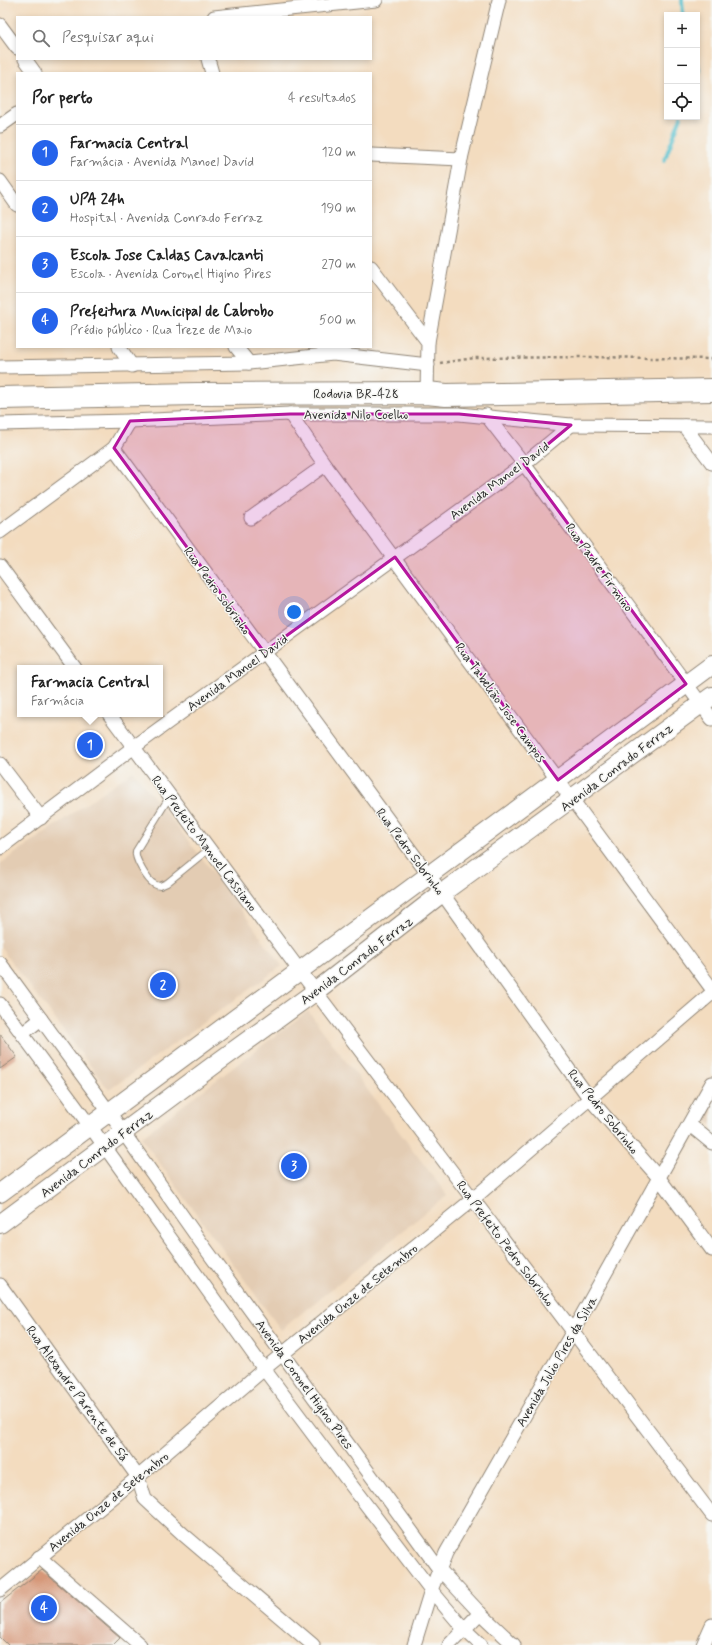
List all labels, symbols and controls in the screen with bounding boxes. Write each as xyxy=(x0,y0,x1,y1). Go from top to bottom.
map controls xyxy=(664,12,700,120)
button: + xyxy=(664,12,700,48)
search box xyxy=(16,16,372,60)
icon: search xyxy=(30,27,52,49)
text: Pesquisar aqui xyxy=(62,28,154,48)
button: − xyxy=(664,48,700,84)
button: locate xyxy=(664,84,700,120)
text: Por perto xyxy=(32,87,93,109)
text: 4 resultados xyxy=(288,90,356,107)
text: Farmacia Central xyxy=(70,134,188,154)
text: 1 xyxy=(42,144,48,161)
text: 120 m xyxy=(322,144,356,161)
text: Farmácia · Avenida Manoel David xyxy=(70,154,254,171)
text: UPA 24h xyxy=(70,190,125,210)
text: 2 xyxy=(42,200,48,217)
text: 190 m xyxy=(321,200,356,217)
text: Hospital · Avenida Conrado Ferraz xyxy=(70,210,263,227)
text: Escola Jose Caldas Cavalcanti xyxy=(70,246,263,266)
text: 3 xyxy=(42,256,48,273)
text: 270 m xyxy=(321,256,356,273)
text: Escola · Avenida Coronel Higino Pires xyxy=(70,266,271,283)
text: Prefeitura Municipal de Cabrobo xyxy=(70,302,274,322)
text: 4 xyxy=(41,312,49,329)
text: 500 m xyxy=(319,312,356,329)
text: Prédio público · Rua Treze de Maio xyxy=(70,322,252,339)
street label: Rodovia BR-428 xyxy=(313,386,399,403)
street label: Avenida Nilo Coelho xyxy=(304,407,409,424)
street label: Avenida Manoel David xyxy=(447,438,553,524)
street label: Rua Padre Firmino xyxy=(561,520,637,616)
street label: Rua Pedro Sobrinho xyxy=(179,544,255,639)
your location xyxy=(284,602,304,622)
street label: Avenida Manoel David xyxy=(184,631,292,716)
street label: Rua Tabelião Jose Campos xyxy=(451,640,549,766)
popup xyxy=(17,665,163,717)
text: Farmacia Central xyxy=(31,673,149,693)
text: Farmácia xyxy=(31,693,84,710)
street label: Avenida Conrado Ferraz xyxy=(557,720,677,816)
pin: 1 xyxy=(77,730,103,760)
street label: Rua Prefeito Manoel Cassiano xyxy=(147,772,261,915)
street label: Rua Pedro Sobrinho xyxy=(372,805,448,899)
street label: Avenida Conrado Ferraz xyxy=(297,913,417,1009)
pin: 2 xyxy=(150,970,176,1000)
street label: Rua Pedro Sobrinho xyxy=(563,1066,643,1158)
street label: Avenida Conrado Ferraz xyxy=(37,1106,157,1202)
pin: 3 xyxy=(281,1151,307,1181)
street label: Rua Prefeito Pedro Sobrinho xyxy=(452,1178,558,1311)
street label: Avenida Onze de Setembro xyxy=(294,1240,422,1348)
street label: Avenida Julio Pires da Silva xyxy=(513,1293,602,1430)
street label: Avenida Coronel Higino Pires xyxy=(251,1317,357,1453)
street label: Rua Alexandre Parente de Sá xyxy=(22,1323,132,1465)
street label: Avenida Onze de Setembro xyxy=(45,1448,173,1556)
pin: 4 xyxy=(31,1593,57,1623)

